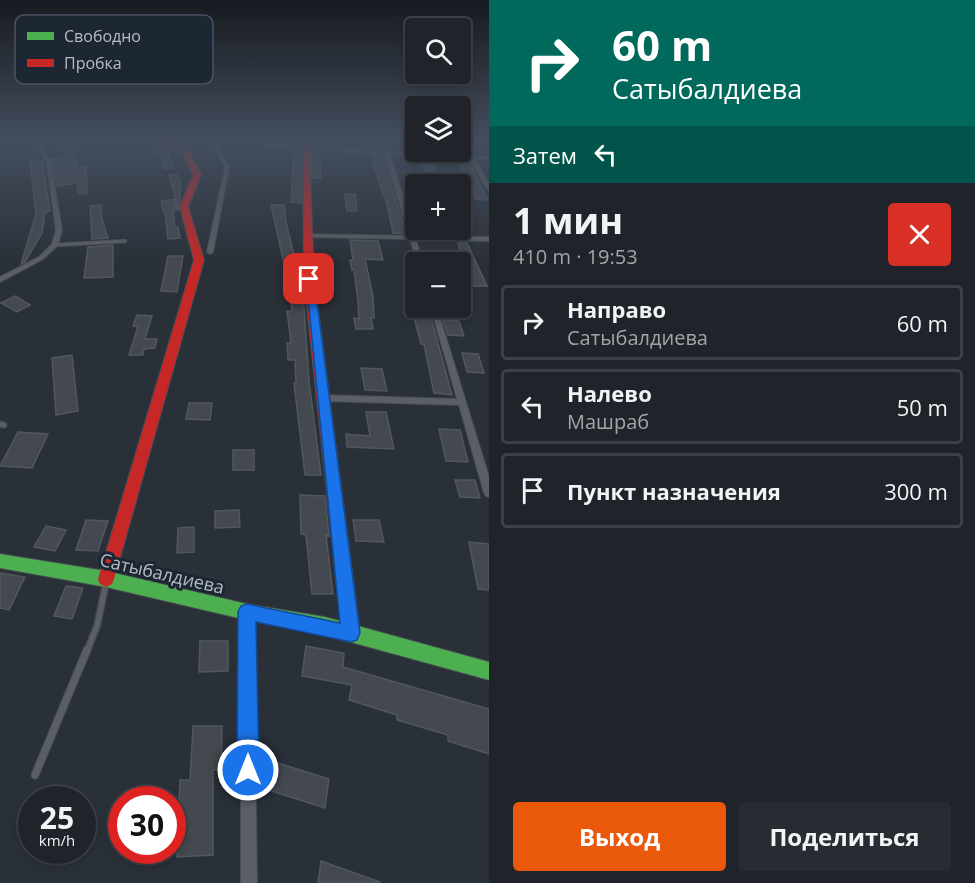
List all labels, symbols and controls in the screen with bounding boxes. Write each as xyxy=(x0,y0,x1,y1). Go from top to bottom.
legend xyxy=(15,15,213,84)
text: 60 m xyxy=(612,16,712,73)
map controls xyxy=(405,18,471,318)
button: search xyxy=(405,18,471,84)
icon: right xyxy=(513,24,591,102)
text: Свободно xyxy=(64,25,141,47)
text: Пробка xyxy=(64,52,122,74)
text: Сатыбалдиева xyxy=(612,70,802,107)
button: layers xyxy=(405,96,471,162)
icon: left xyxy=(589,138,622,171)
text: Затем xyxy=(513,140,577,170)
button: + xyxy=(405,174,471,240)
text: 1 мин xyxy=(513,196,623,245)
button: close xyxy=(888,203,951,266)
text: 410 m · 19:53 xyxy=(513,243,638,270)
button: − xyxy=(405,252,471,318)
pin xyxy=(283,253,334,304)
icon: arrive xyxy=(292,262,325,295)
text: Направо xyxy=(567,294,666,324)
icon: right xyxy=(516,306,549,339)
text: 60 m xyxy=(897,308,948,338)
text: Сатыбалдиева xyxy=(567,324,708,351)
text: Налево xyxy=(567,378,652,408)
icon: left xyxy=(516,390,549,423)
text: 50 m xyxy=(897,392,948,422)
text: Машраб xyxy=(567,408,649,435)
icon: arrive xyxy=(516,474,549,507)
text: Пункт назначения xyxy=(567,476,781,506)
text: 300 m xyxy=(884,476,948,506)
street label: Сатыбалдиева xyxy=(98,547,227,599)
position arrow xyxy=(216,738,280,802)
speed limit sign: 30 xyxy=(108,786,186,864)
text: 25 xyxy=(40,797,74,838)
button: Выход xyxy=(513,802,726,871)
button: Поделиться xyxy=(738,802,951,871)
text: km/h xyxy=(39,830,75,850)

